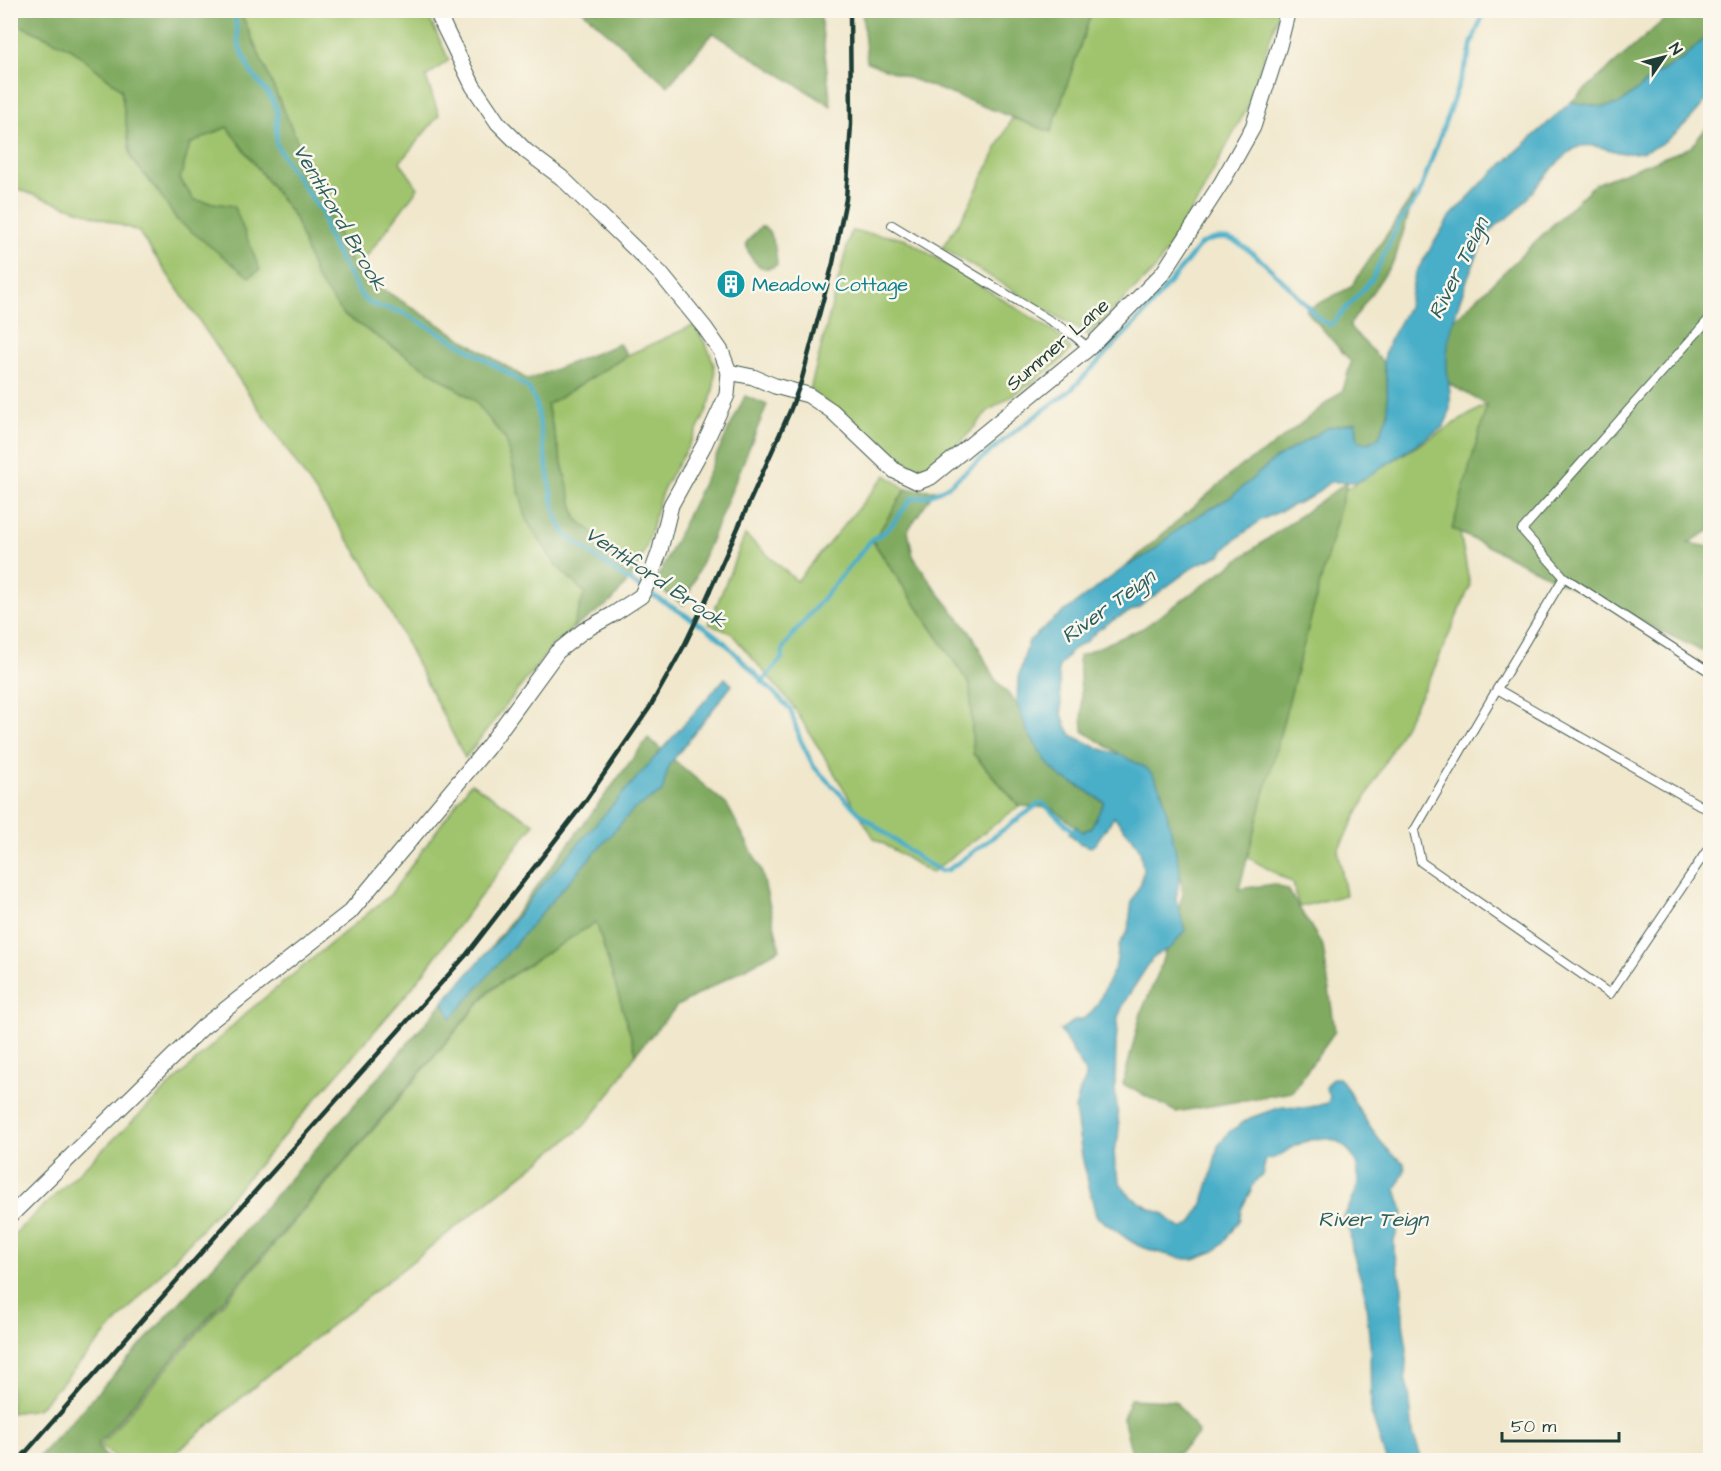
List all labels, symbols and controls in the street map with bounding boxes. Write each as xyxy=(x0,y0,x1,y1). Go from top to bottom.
north arrow xyxy=(1634,27,1694,87)
text: N xyxy=(1664,39,1687,59)
water label: Ventiford Brook xyxy=(286,139,394,297)
water label: River Teign xyxy=(1421,211,1497,324)
building icon: Meadow Cottage xyxy=(715,268,747,300)
place label: Meadow Cottage xyxy=(752,271,908,300)
street label: Summer Lane xyxy=(1000,292,1116,398)
water label: Ventiford Brook xyxy=(579,519,733,636)
water label: River Teign xyxy=(1056,562,1163,651)
water label: River Teign xyxy=(1318,1205,1429,1235)
scale bar xyxy=(1502,1405,1619,1443)
text: 50 m xyxy=(1511,1414,1556,1439)

